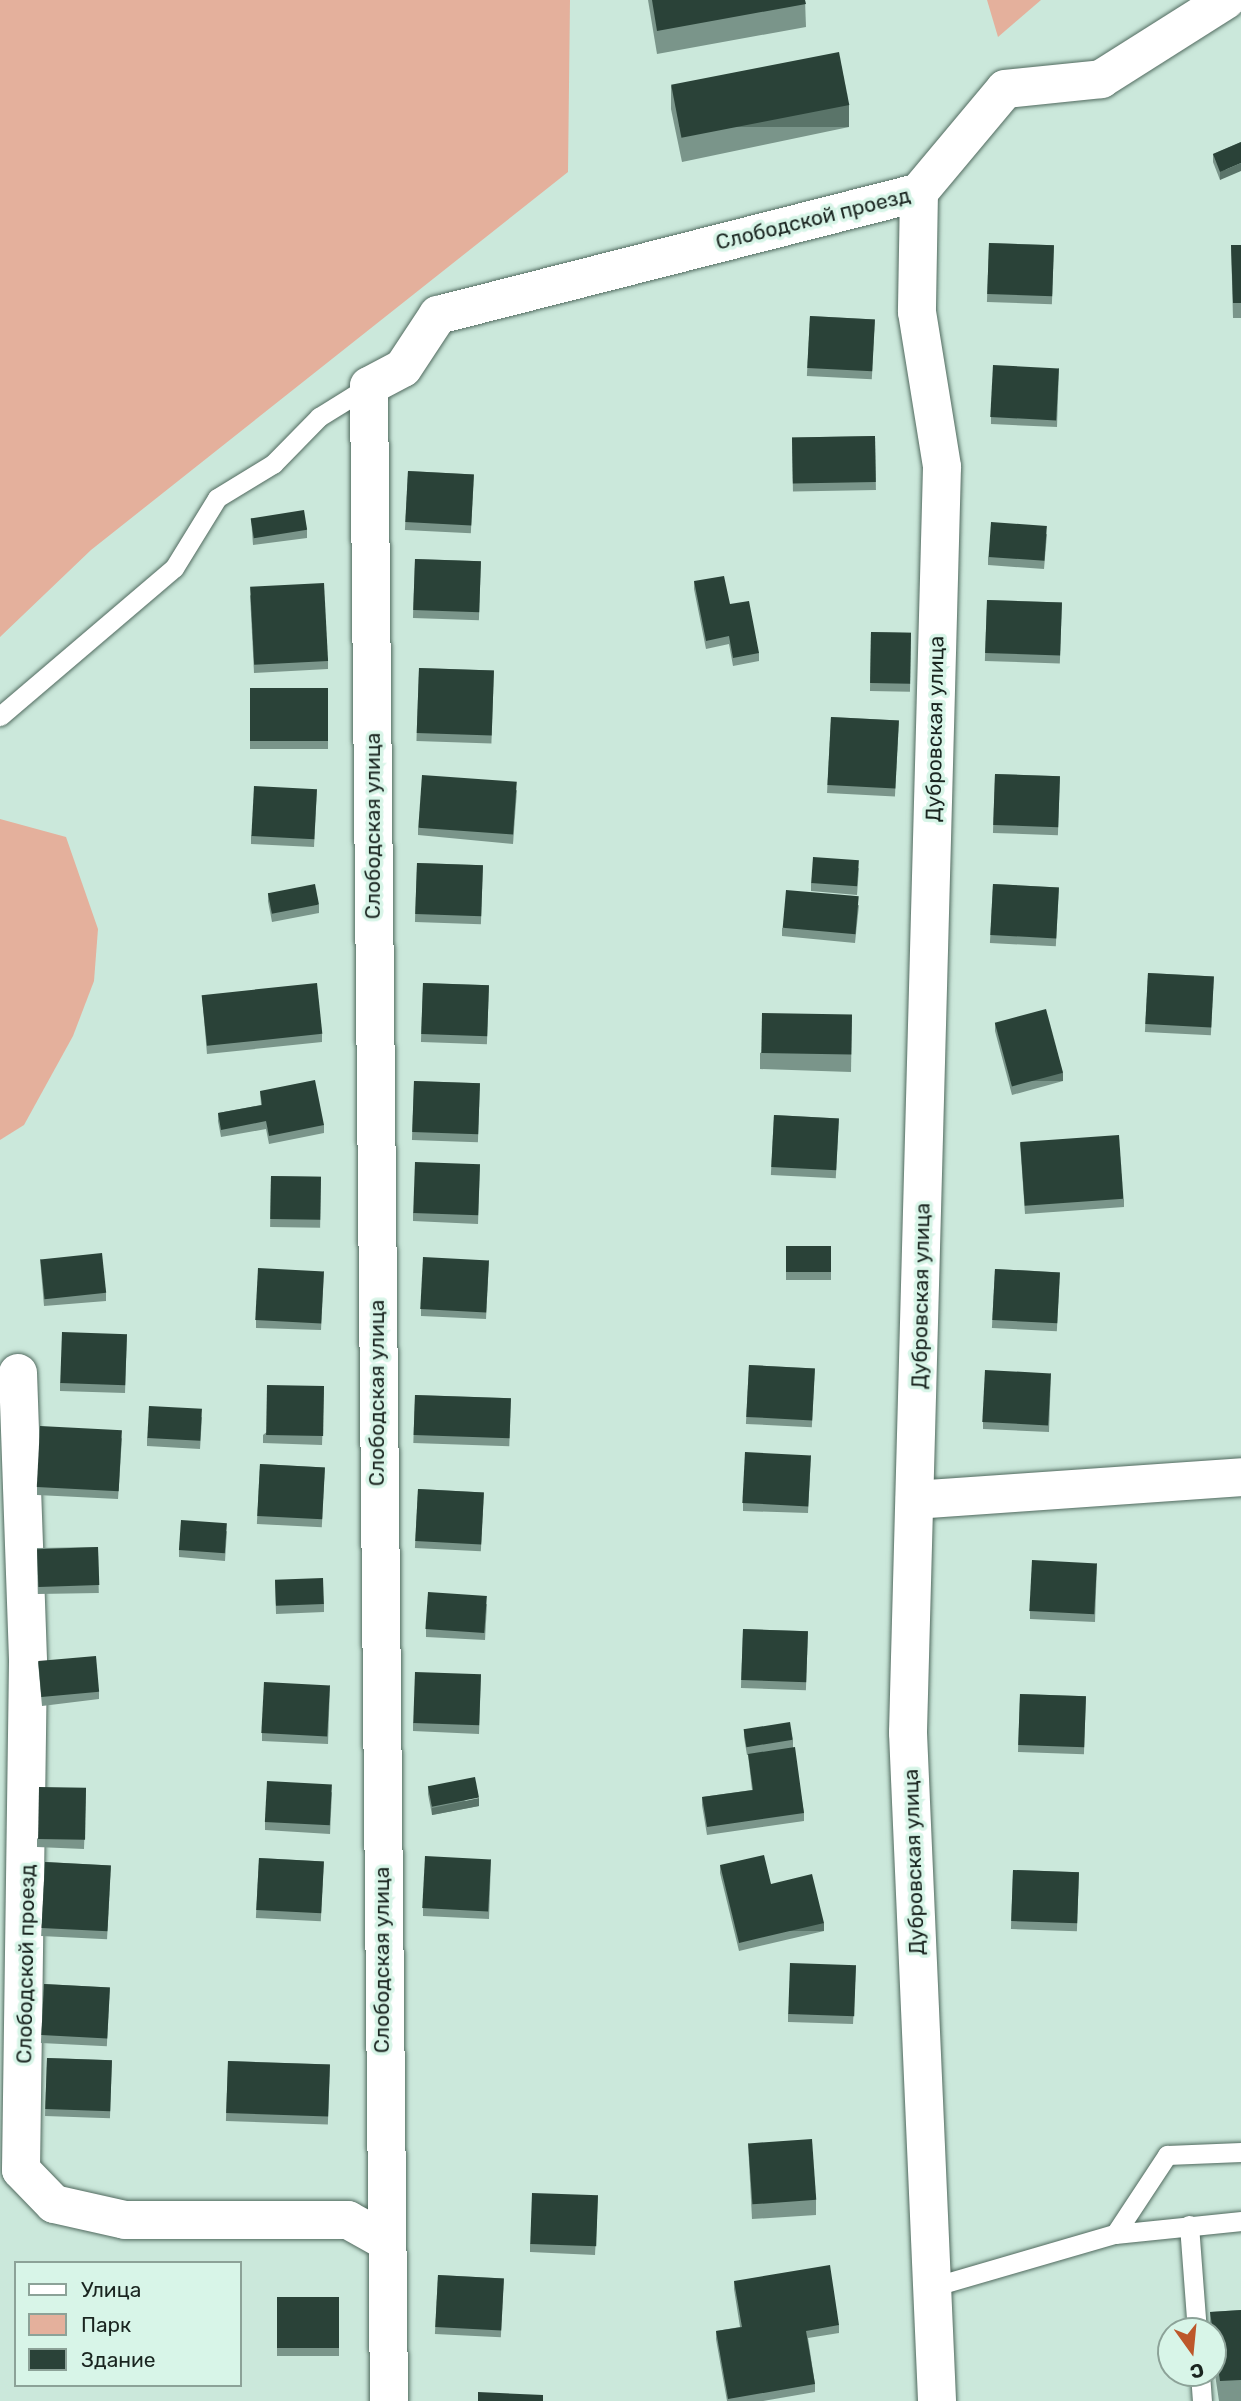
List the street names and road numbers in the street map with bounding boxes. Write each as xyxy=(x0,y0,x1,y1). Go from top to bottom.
street label: Слободской проезд xyxy=(713,183,913,255)
street label: Дубровская улица xyxy=(921,636,949,822)
street label: Слободская улица xyxy=(360,733,386,919)
street label: Дубровская улица xyxy=(907,1203,935,1389)
street label: Слободская улица xyxy=(364,1300,390,1486)
street label: Дубровская улица xyxy=(898,1768,930,1956)
street label: Слободской проезд xyxy=(12,1864,40,2064)
street label: Слободская улица xyxy=(369,1867,395,2053)

